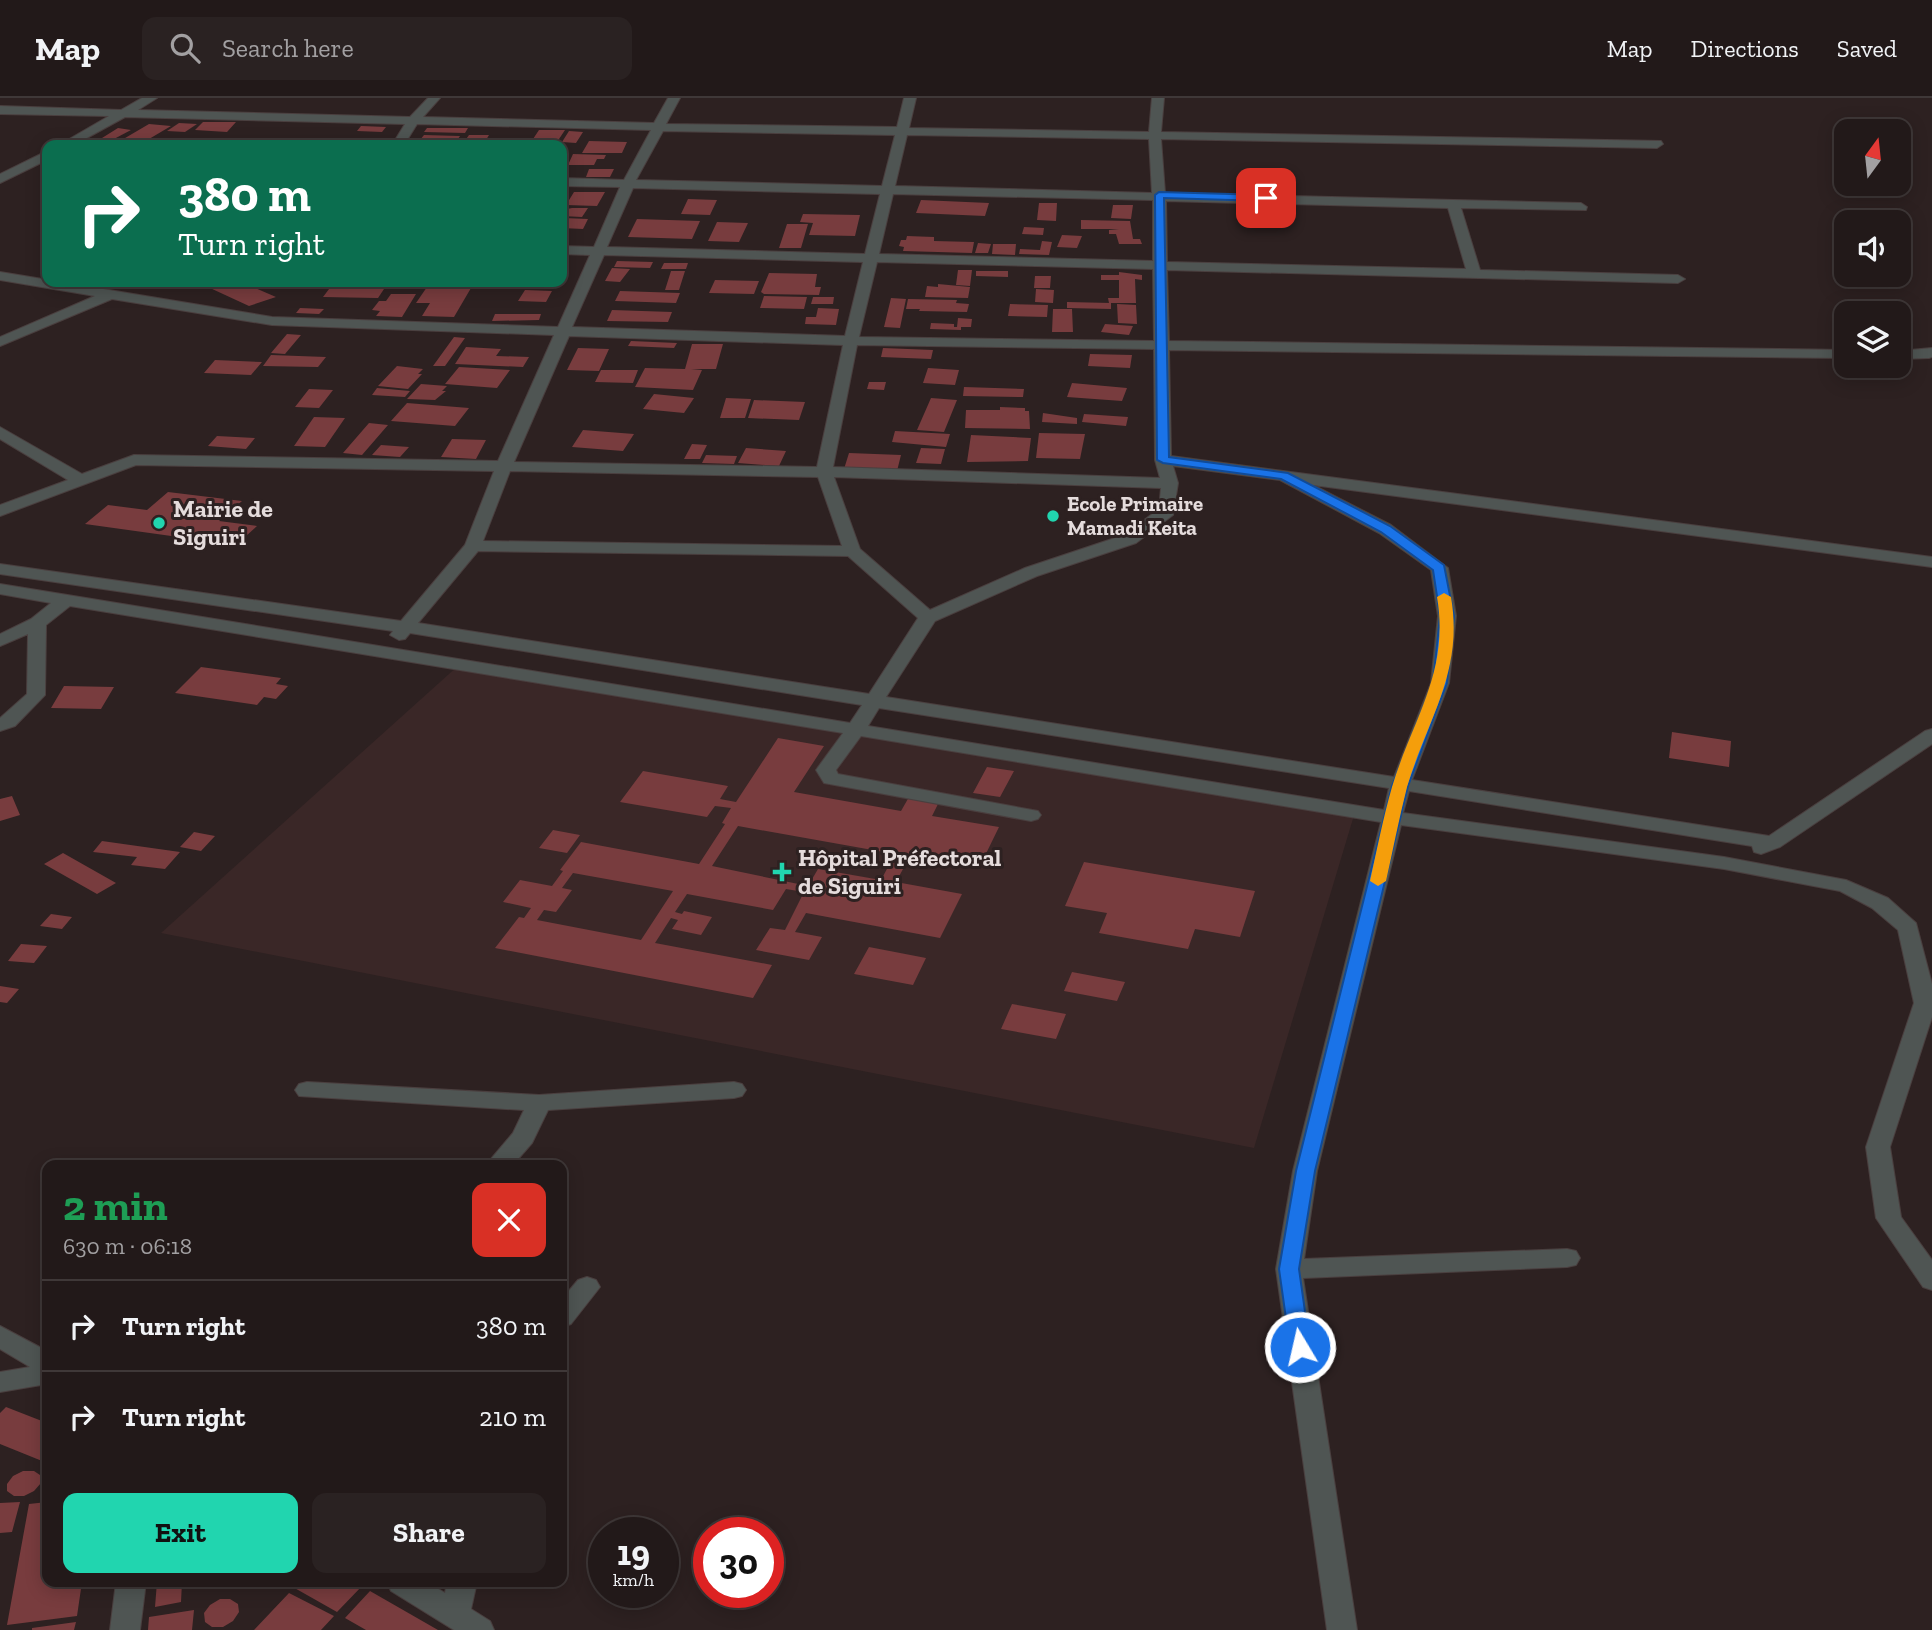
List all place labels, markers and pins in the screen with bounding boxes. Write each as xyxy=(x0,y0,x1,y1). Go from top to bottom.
pin xyxy=(1236,168,1296,228)
place label: Ecole Primaire Mamadi Keita xyxy=(1067,491,1203,540)
place label: Mairie de Siguiri xyxy=(173,494,273,551)
marker: Ecole Primaire Mamadi Keita xyxy=(1045,508,1061,524)
marker: Mairie de Siguiri xyxy=(151,515,167,531)
place label: Hôpital Préfectoral de Siguiri xyxy=(798,843,1002,900)
marker: Hôpital Préfectoral de Siguiri xyxy=(772,862,792,882)

